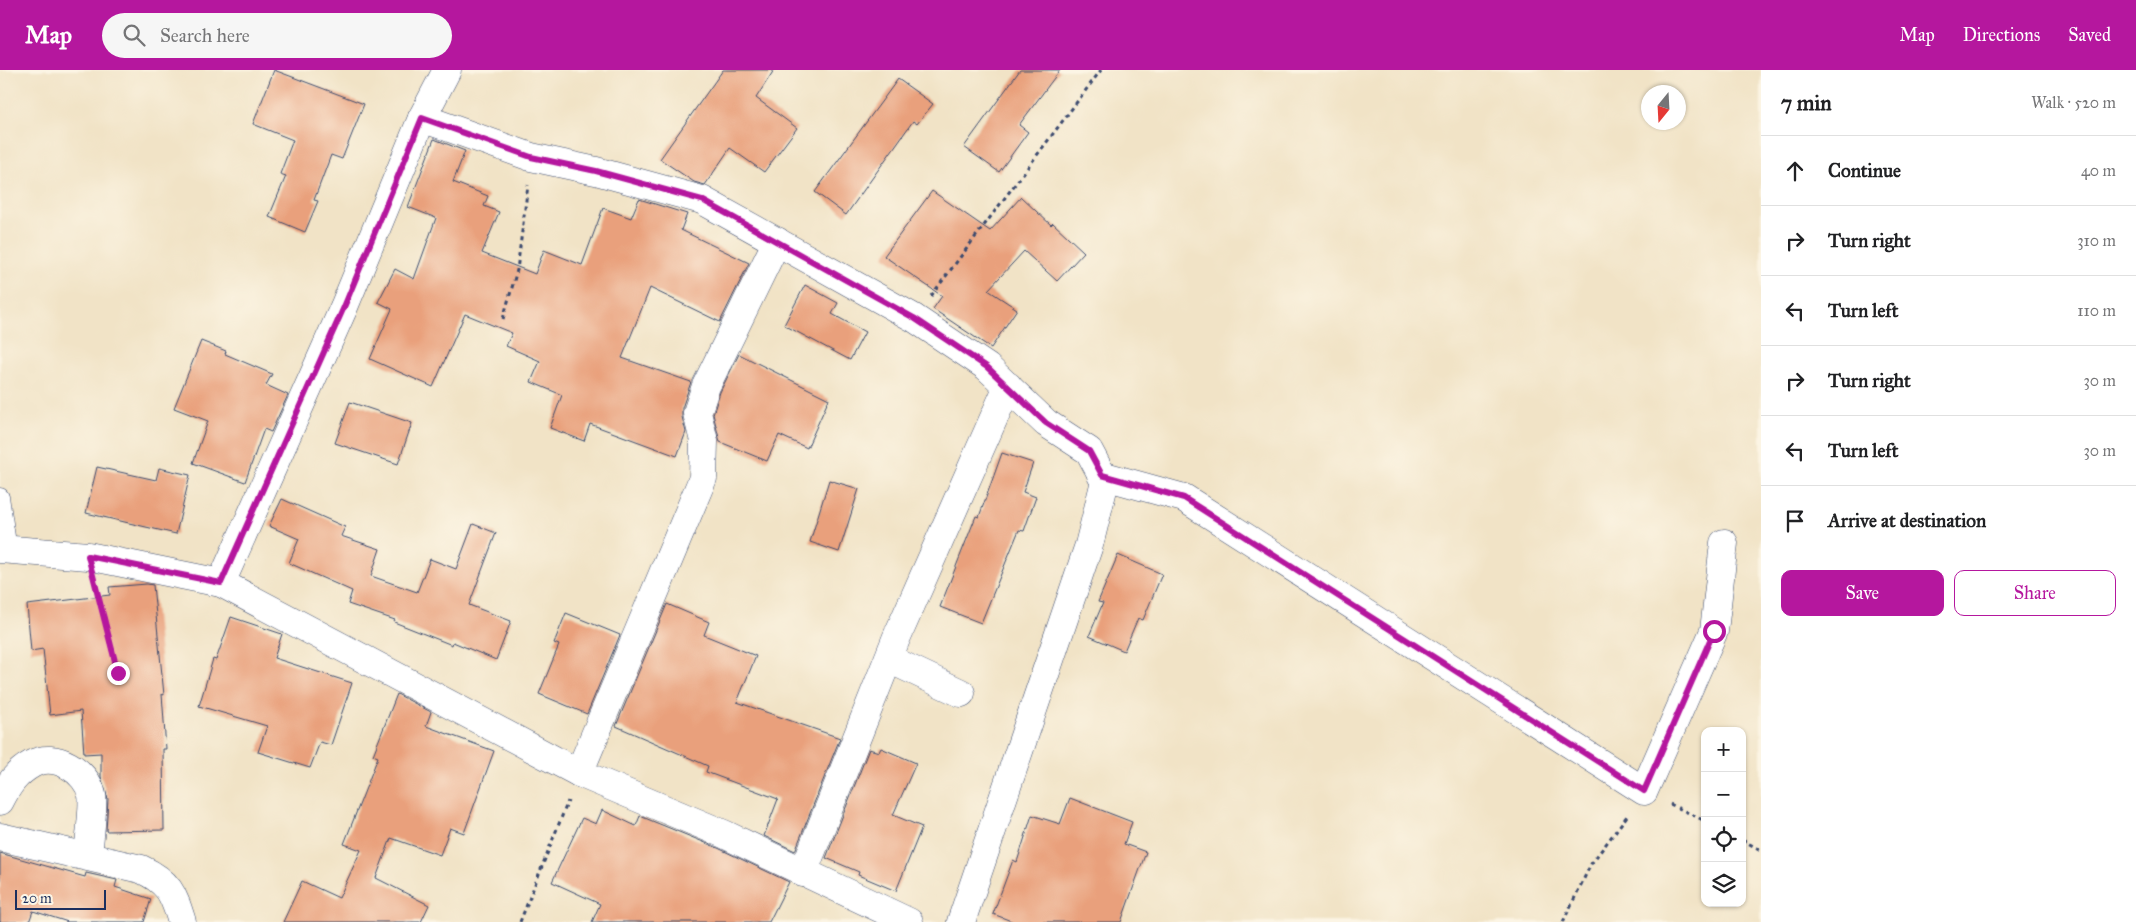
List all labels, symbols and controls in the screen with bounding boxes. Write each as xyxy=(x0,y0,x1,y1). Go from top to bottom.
search box xyxy=(102,13,452,58)
text: Map xyxy=(25,20,72,50)
icon: search xyxy=(120,21,148,49)
text: Search here xyxy=(160,24,250,47)
text: Map xyxy=(1899,24,1935,46)
text: Directions xyxy=(1963,24,2040,46)
text: Saved xyxy=(2068,24,2111,46)
north arrow xyxy=(1641,85,1686,130)
text: 7 min xyxy=(1781,90,1832,116)
text: Walk · 520 m xyxy=(2031,93,2116,112)
icon: ahead xyxy=(1781,157,1809,185)
text: Continue xyxy=(1828,159,1901,182)
text: 40 m xyxy=(2081,161,2116,180)
icon: right xyxy=(1781,227,1809,255)
text: Turn right xyxy=(1828,229,1911,252)
text: 310 m xyxy=(2077,231,2116,250)
icon: left xyxy=(1781,297,1809,325)
text: Turn left xyxy=(1828,299,1898,322)
text: 110 m xyxy=(2077,301,2116,320)
icon: right xyxy=(1781,367,1809,395)
text: Turn right xyxy=(1828,369,1911,392)
text: 30 m xyxy=(2083,371,2116,390)
icon: left xyxy=(1781,437,1809,465)
text: Turn left xyxy=(1828,439,1898,462)
text: 30 m xyxy=(2083,441,2116,460)
icon: arrive xyxy=(1781,507,1809,535)
text: Arrive at destination xyxy=(1828,509,1986,532)
button: Save xyxy=(1781,570,1944,616)
button: Share xyxy=(1954,570,2116,616)
route start xyxy=(1703,620,1726,643)
route end xyxy=(107,662,130,685)
map controls xyxy=(1701,727,1746,907)
button: + xyxy=(1701,727,1746,772)
button: − xyxy=(1701,772,1746,817)
button: locate xyxy=(1701,817,1746,862)
button: layers xyxy=(1701,862,1746,907)
scale bar xyxy=(15,887,106,910)
text: 20 m xyxy=(22,890,52,907)

